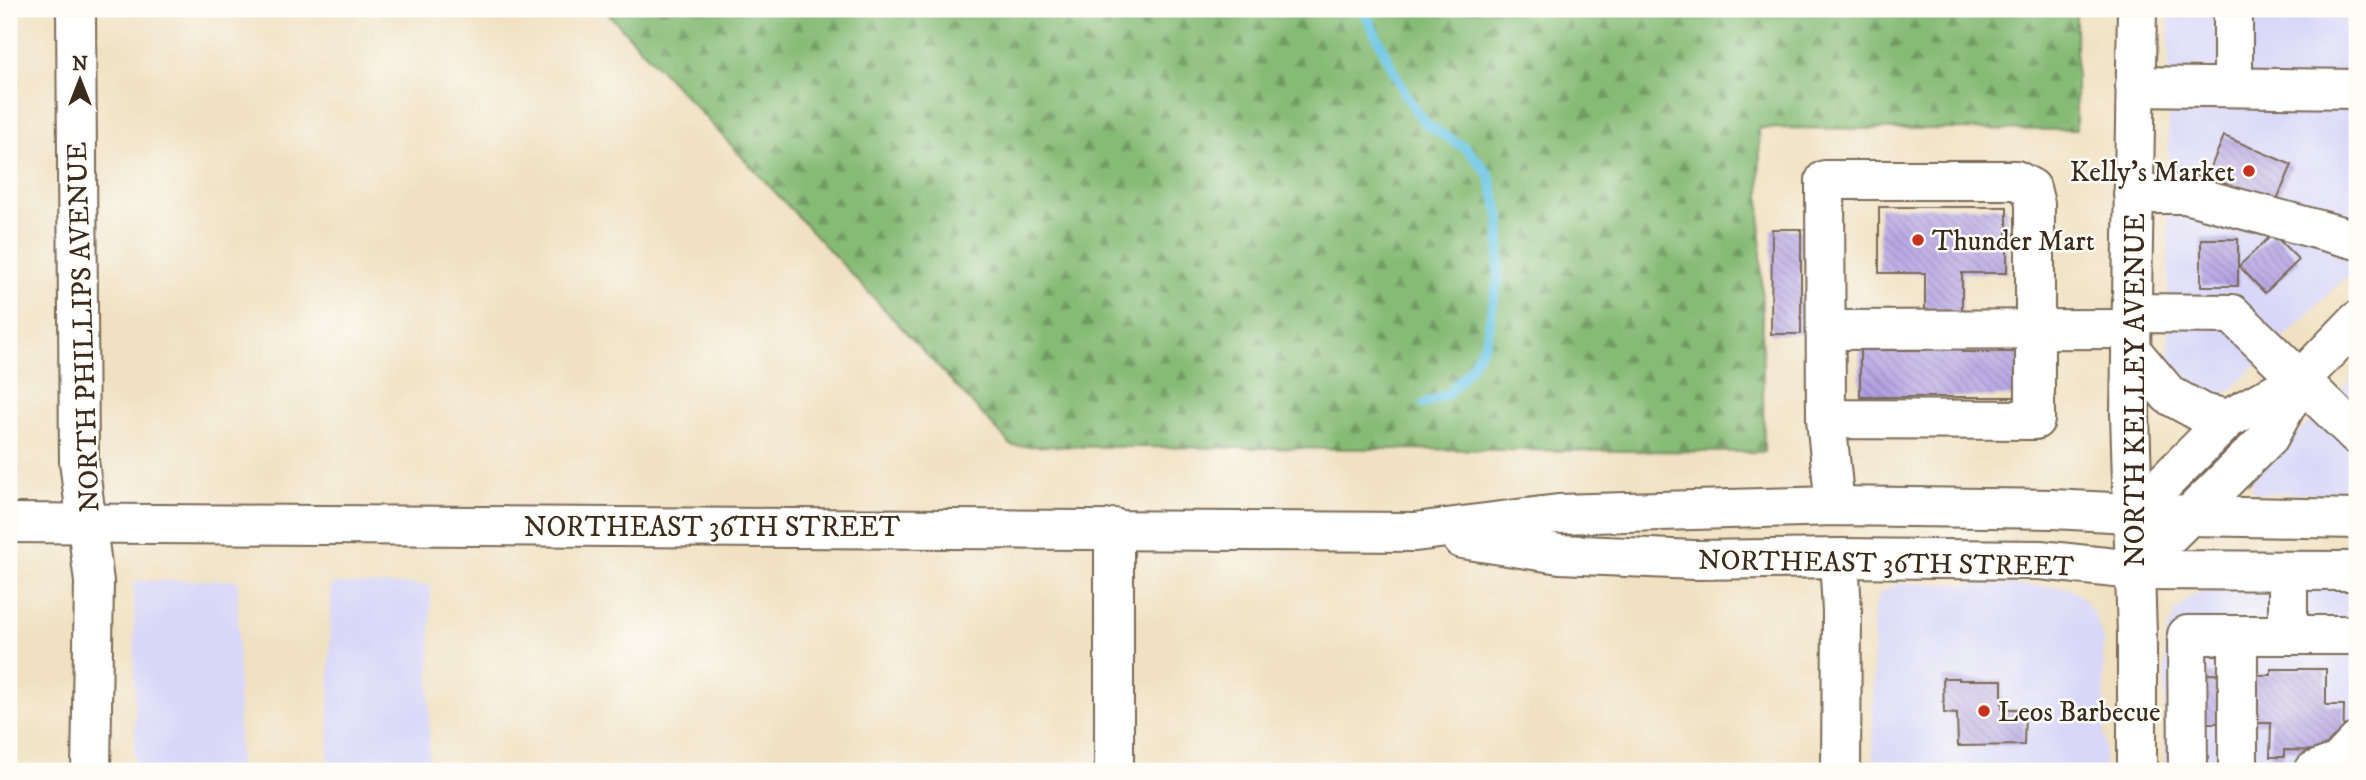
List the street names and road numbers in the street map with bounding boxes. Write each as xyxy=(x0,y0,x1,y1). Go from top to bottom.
street label: NORTH PHILLIPS AVENUE xyxy=(60,141,107,513)
street label: NORTH KELLEY AVENUE xyxy=(2118,213,2153,567)
street label: NORTHEAST 36TH STREET xyxy=(524,510,900,545)
street label: NORTHEAST 36TH STREET xyxy=(1698,543,2074,584)

